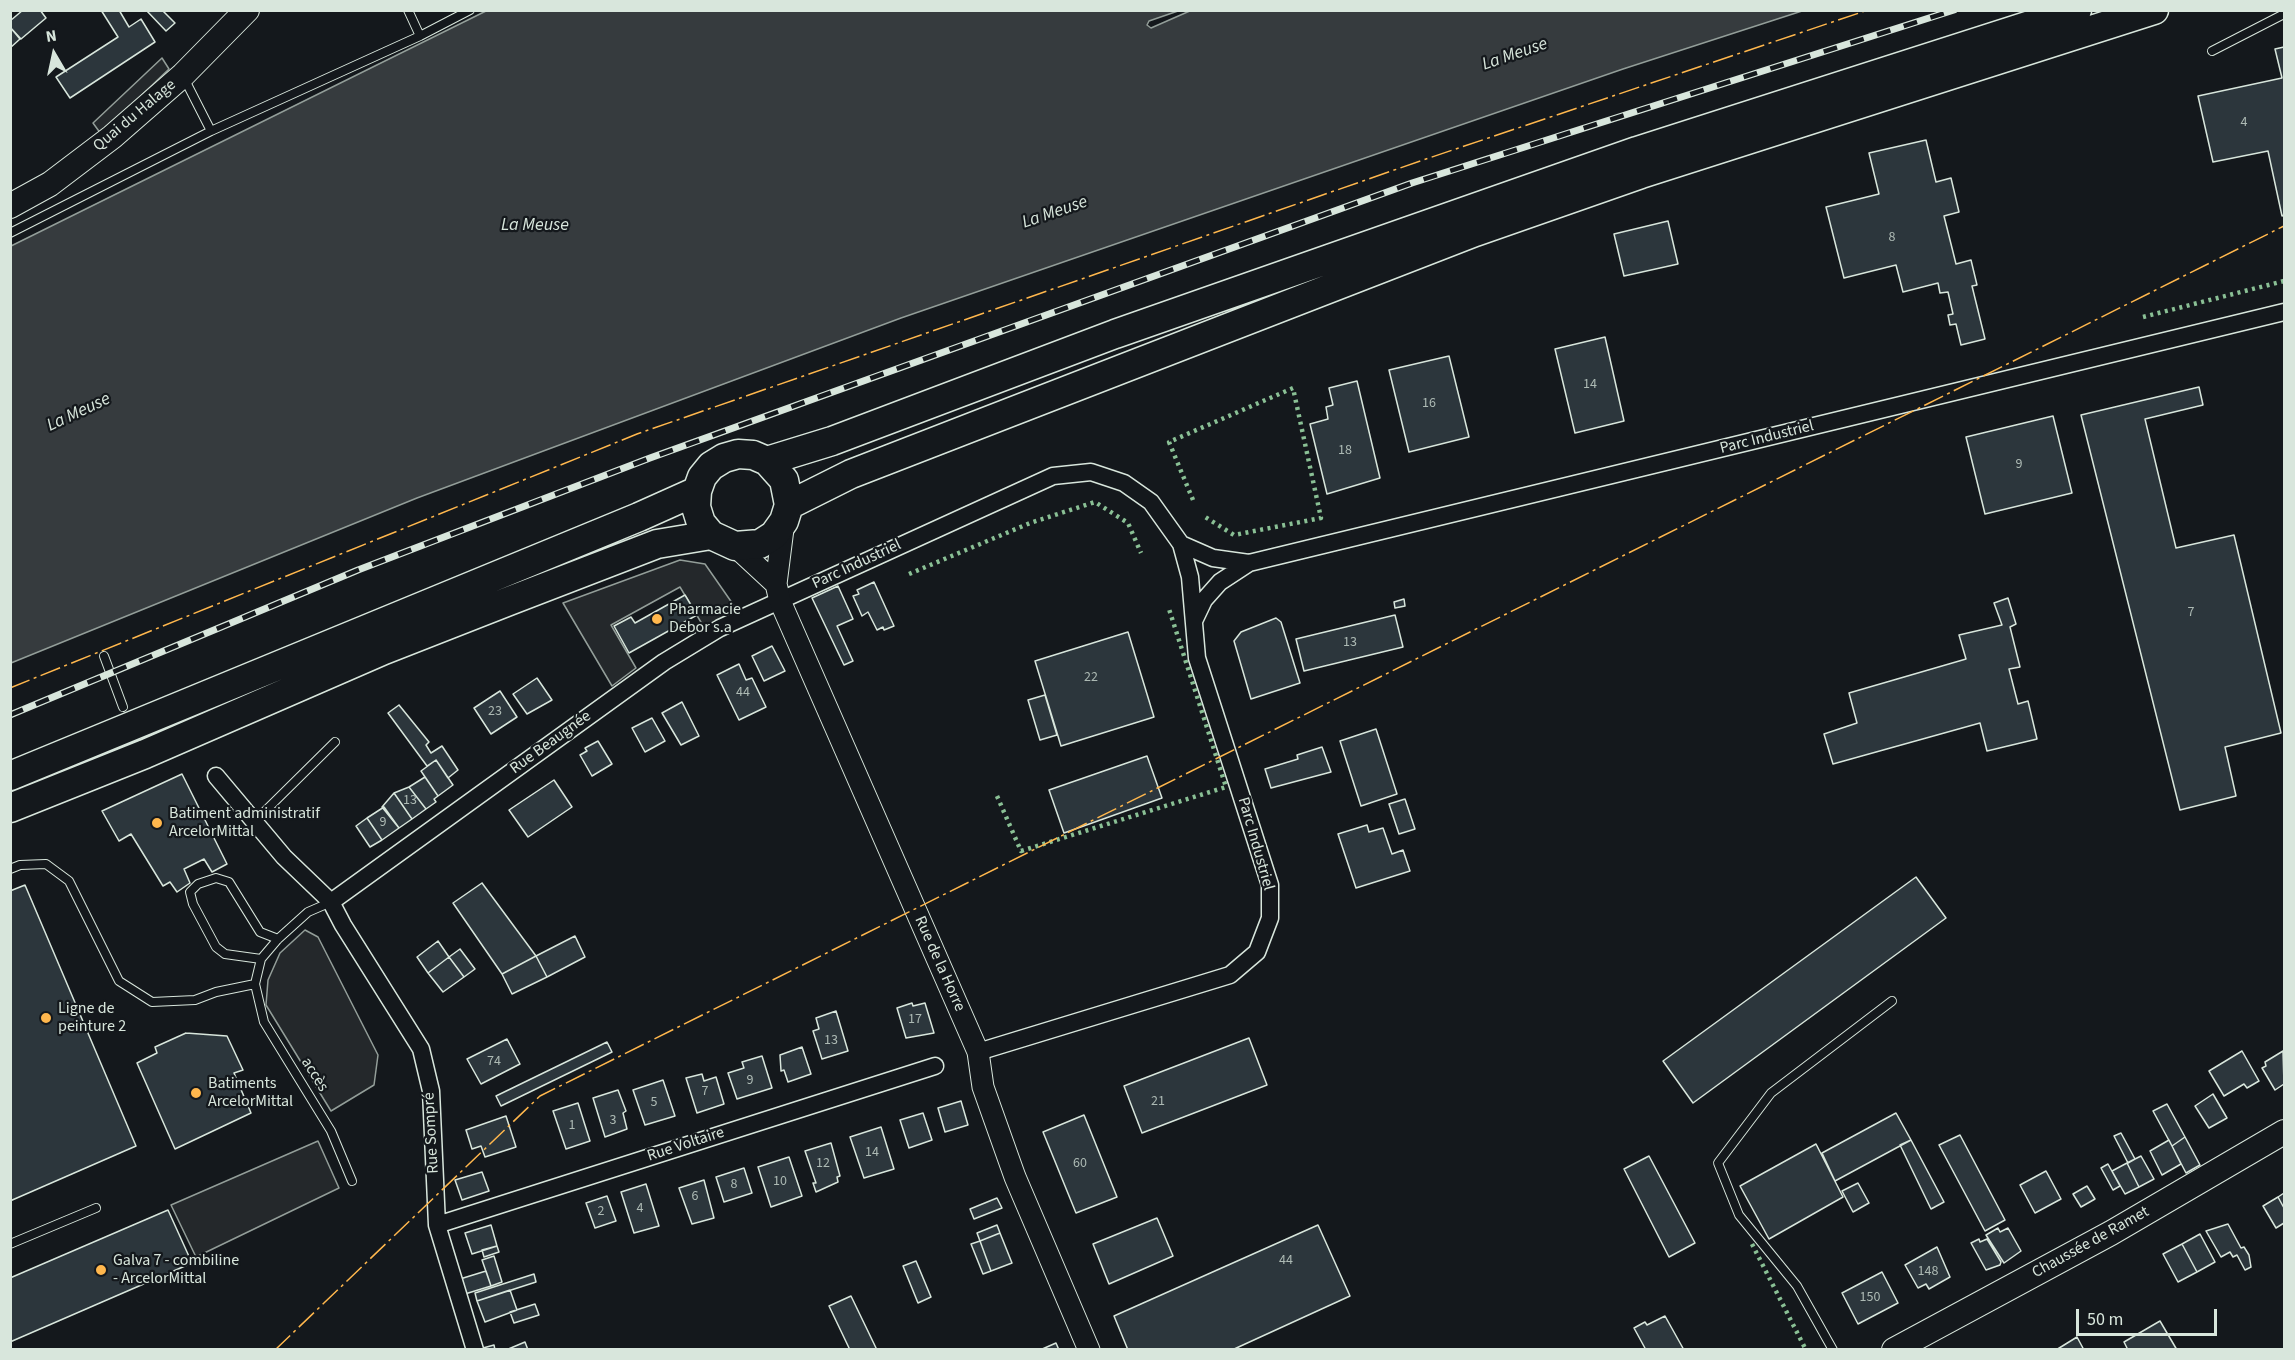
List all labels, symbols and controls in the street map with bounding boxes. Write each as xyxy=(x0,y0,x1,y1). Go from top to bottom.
north arrow xyxy=(24,24,84,84)
text: N xyxy=(44,25,58,48)
water label: La Meuse xyxy=(1479,34,1551,76)
street label: Quai du Halage xyxy=(90,76,180,156)
house number: 4 xyxy=(2241,115,2247,131)
water label: La Meuse xyxy=(1019,192,1091,234)
water label: La Meuse xyxy=(501,215,569,237)
house number: 8 xyxy=(1889,230,1895,246)
house number: 14 xyxy=(1583,377,1597,393)
water label: La Meuse xyxy=(44,389,114,437)
house number: 16 xyxy=(1422,396,1436,412)
street label: Parc Industriel xyxy=(1718,417,1816,459)
house number: 18 xyxy=(1338,443,1352,459)
house number: 9 xyxy=(2016,457,2022,473)
street label: Parc Industriel xyxy=(809,536,905,594)
place label: Pharmacie Debor s.a xyxy=(669,600,741,638)
house number: 7 xyxy=(2188,605,2194,621)
marker: Pharmacie Debor s.a xyxy=(650,612,664,626)
house number: 13 xyxy=(1343,635,1357,651)
house number: 22 xyxy=(1084,670,1098,686)
house number: 44 xyxy=(736,685,750,701)
house number: 23 xyxy=(488,704,502,720)
street label: Rue Beaugnée xyxy=(507,707,595,779)
house number: 13 xyxy=(403,793,417,809)
street label: Parc Industriel xyxy=(1233,795,1277,893)
place label: Batiment administratif ArcelorMittal xyxy=(169,804,320,842)
house number: 9 xyxy=(380,815,386,831)
marker: Batiment administratif ArcelorMittal xyxy=(150,816,164,830)
street label: Rue de la Horre xyxy=(909,913,969,1015)
place label: Ligne de peinture 2 xyxy=(58,999,126,1037)
marker: Ligne de peinture 2 xyxy=(39,1011,53,1025)
house number: 17 xyxy=(908,1012,922,1028)
house number: 13 xyxy=(824,1033,838,1049)
street label: accès xyxy=(296,1054,332,1096)
house number: 74 xyxy=(487,1054,501,1070)
house number: 9 xyxy=(747,1073,753,1089)
place label: Batiments ArcelorMittal xyxy=(208,1074,293,1112)
house number: 7 xyxy=(702,1084,708,1100)
marker: Batiments ArcelorMittal xyxy=(189,1086,203,1100)
street label: Rue Sompré xyxy=(420,1092,444,1174)
house number: 21 xyxy=(1151,1094,1165,1110)
house number: 5 xyxy=(651,1095,657,1111)
house number: 3 xyxy=(610,1113,616,1129)
house number: 1 xyxy=(569,1118,575,1134)
street label: Rue Voltaire xyxy=(645,1123,727,1167)
house number: 14 xyxy=(865,1145,879,1161)
house number: 12 xyxy=(816,1156,830,1172)
house number: 60 xyxy=(1073,1156,1087,1172)
house number: 10 xyxy=(773,1174,787,1190)
house number: 8 xyxy=(731,1177,737,1193)
house number: 6 xyxy=(692,1189,698,1205)
house number: 4 xyxy=(637,1201,643,1217)
street label: Chaussée de Ramet xyxy=(2029,1203,2153,1283)
house number: 2 xyxy=(598,1204,604,1220)
place label: Galva 7 - combiline - ArcelorMittal xyxy=(113,1251,239,1289)
house number: 44 xyxy=(1279,1253,1293,1269)
marker: Galva 7 - combiline - ArcelorMittal xyxy=(94,1263,108,1277)
house number: 148 xyxy=(1918,1264,1938,1280)
house number: 150 xyxy=(1860,1290,1880,1306)
scale bar xyxy=(2079,1297,2220,1335)
text: 50 m xyxy=(2087,1307,2123,1332)

